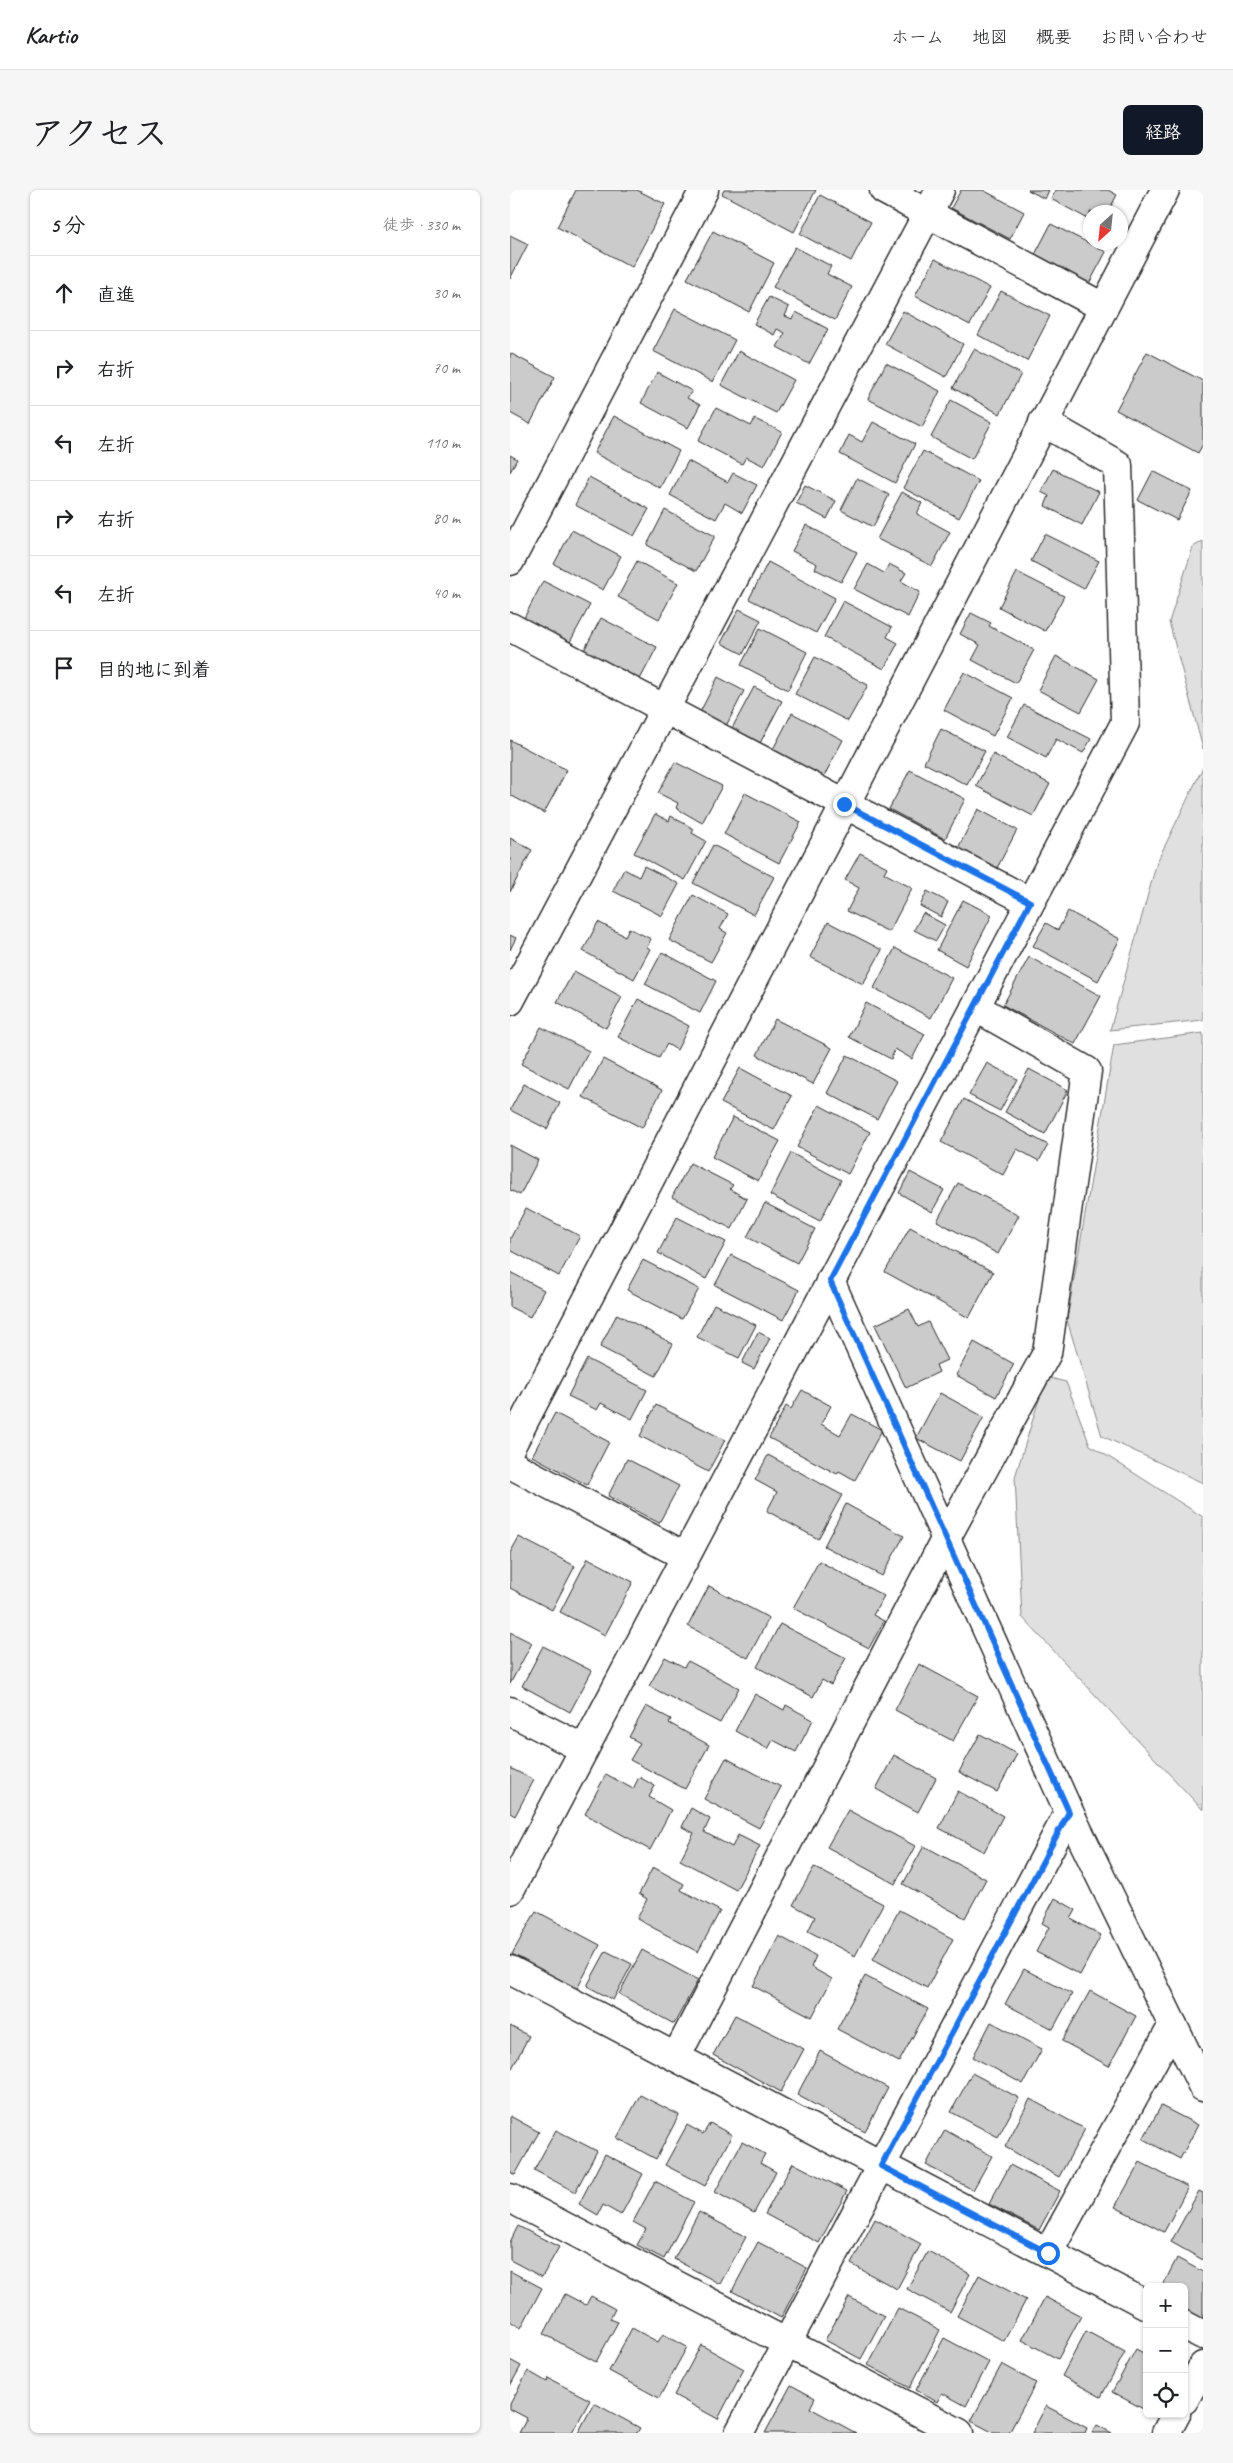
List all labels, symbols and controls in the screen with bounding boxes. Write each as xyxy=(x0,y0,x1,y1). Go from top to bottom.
text: Kartio xyxy=(25,20,77,50)
text: ホーム xyxy=(891,26,944,48)
text: 地図 xyxy=(972,26,1008,48)
text: 概要 xyxy=(1036,26,1072,48)
text: お問い合わせ xyxy=(1100,26,1208,48)
button: 経路 xyxy=(1123,105,1203,155)
text: アクセス xyxy=(30,111,168,156)
north arrow xyxy=(1083,205,1128,250)
text: 5 分 xyxy=(50,212,85,238)
text: 徒歩 · 330 m xyxy=(383,215,460,235)
icon: ahead xyxy=(50,279,78,307)
text: 直進 xyxy=(97,283,135,307)
text: 30 m xyxy=(433,283,460,303)
icon: right xyxy=(50,354,78,382)
text: 右折 xyxy=(97,358,135,382)
text: 70 m xyxy=(433,358,460,378)
icon: left xyxy=(50,429,78,457)
text: 左折 xyxy=(97,433,135,457)
text: 110 m xyxy=(426,433,460,453)
icon: right xyxy=(50,504,78,532)
text: 右折 xyxy=(97,508,135,532)
text: 80 m xyxy=(433,508,460,528)
icon: left xyxy=(50,579,78,607)
text: 左折 xyxy=(97,583,135,607)
text: 40 m xyxy=(433,583,460,603)
icon: arrive xyxy=(50,654,78,682)
text: 目的地に到着 xyxy=(97,658,211,682)
route end xyxy=(833,793,856,816)
route start xyxy=(1037,2242,1060,2265)
map controls xyxy=(1143,2283,1188,2418)
button: + xyxy=(1143,2283,1188,2328)
button: − xyxy=(1143,2328,1188,2373)
button: locate xyxy=(1143,2373,1188,2418)

